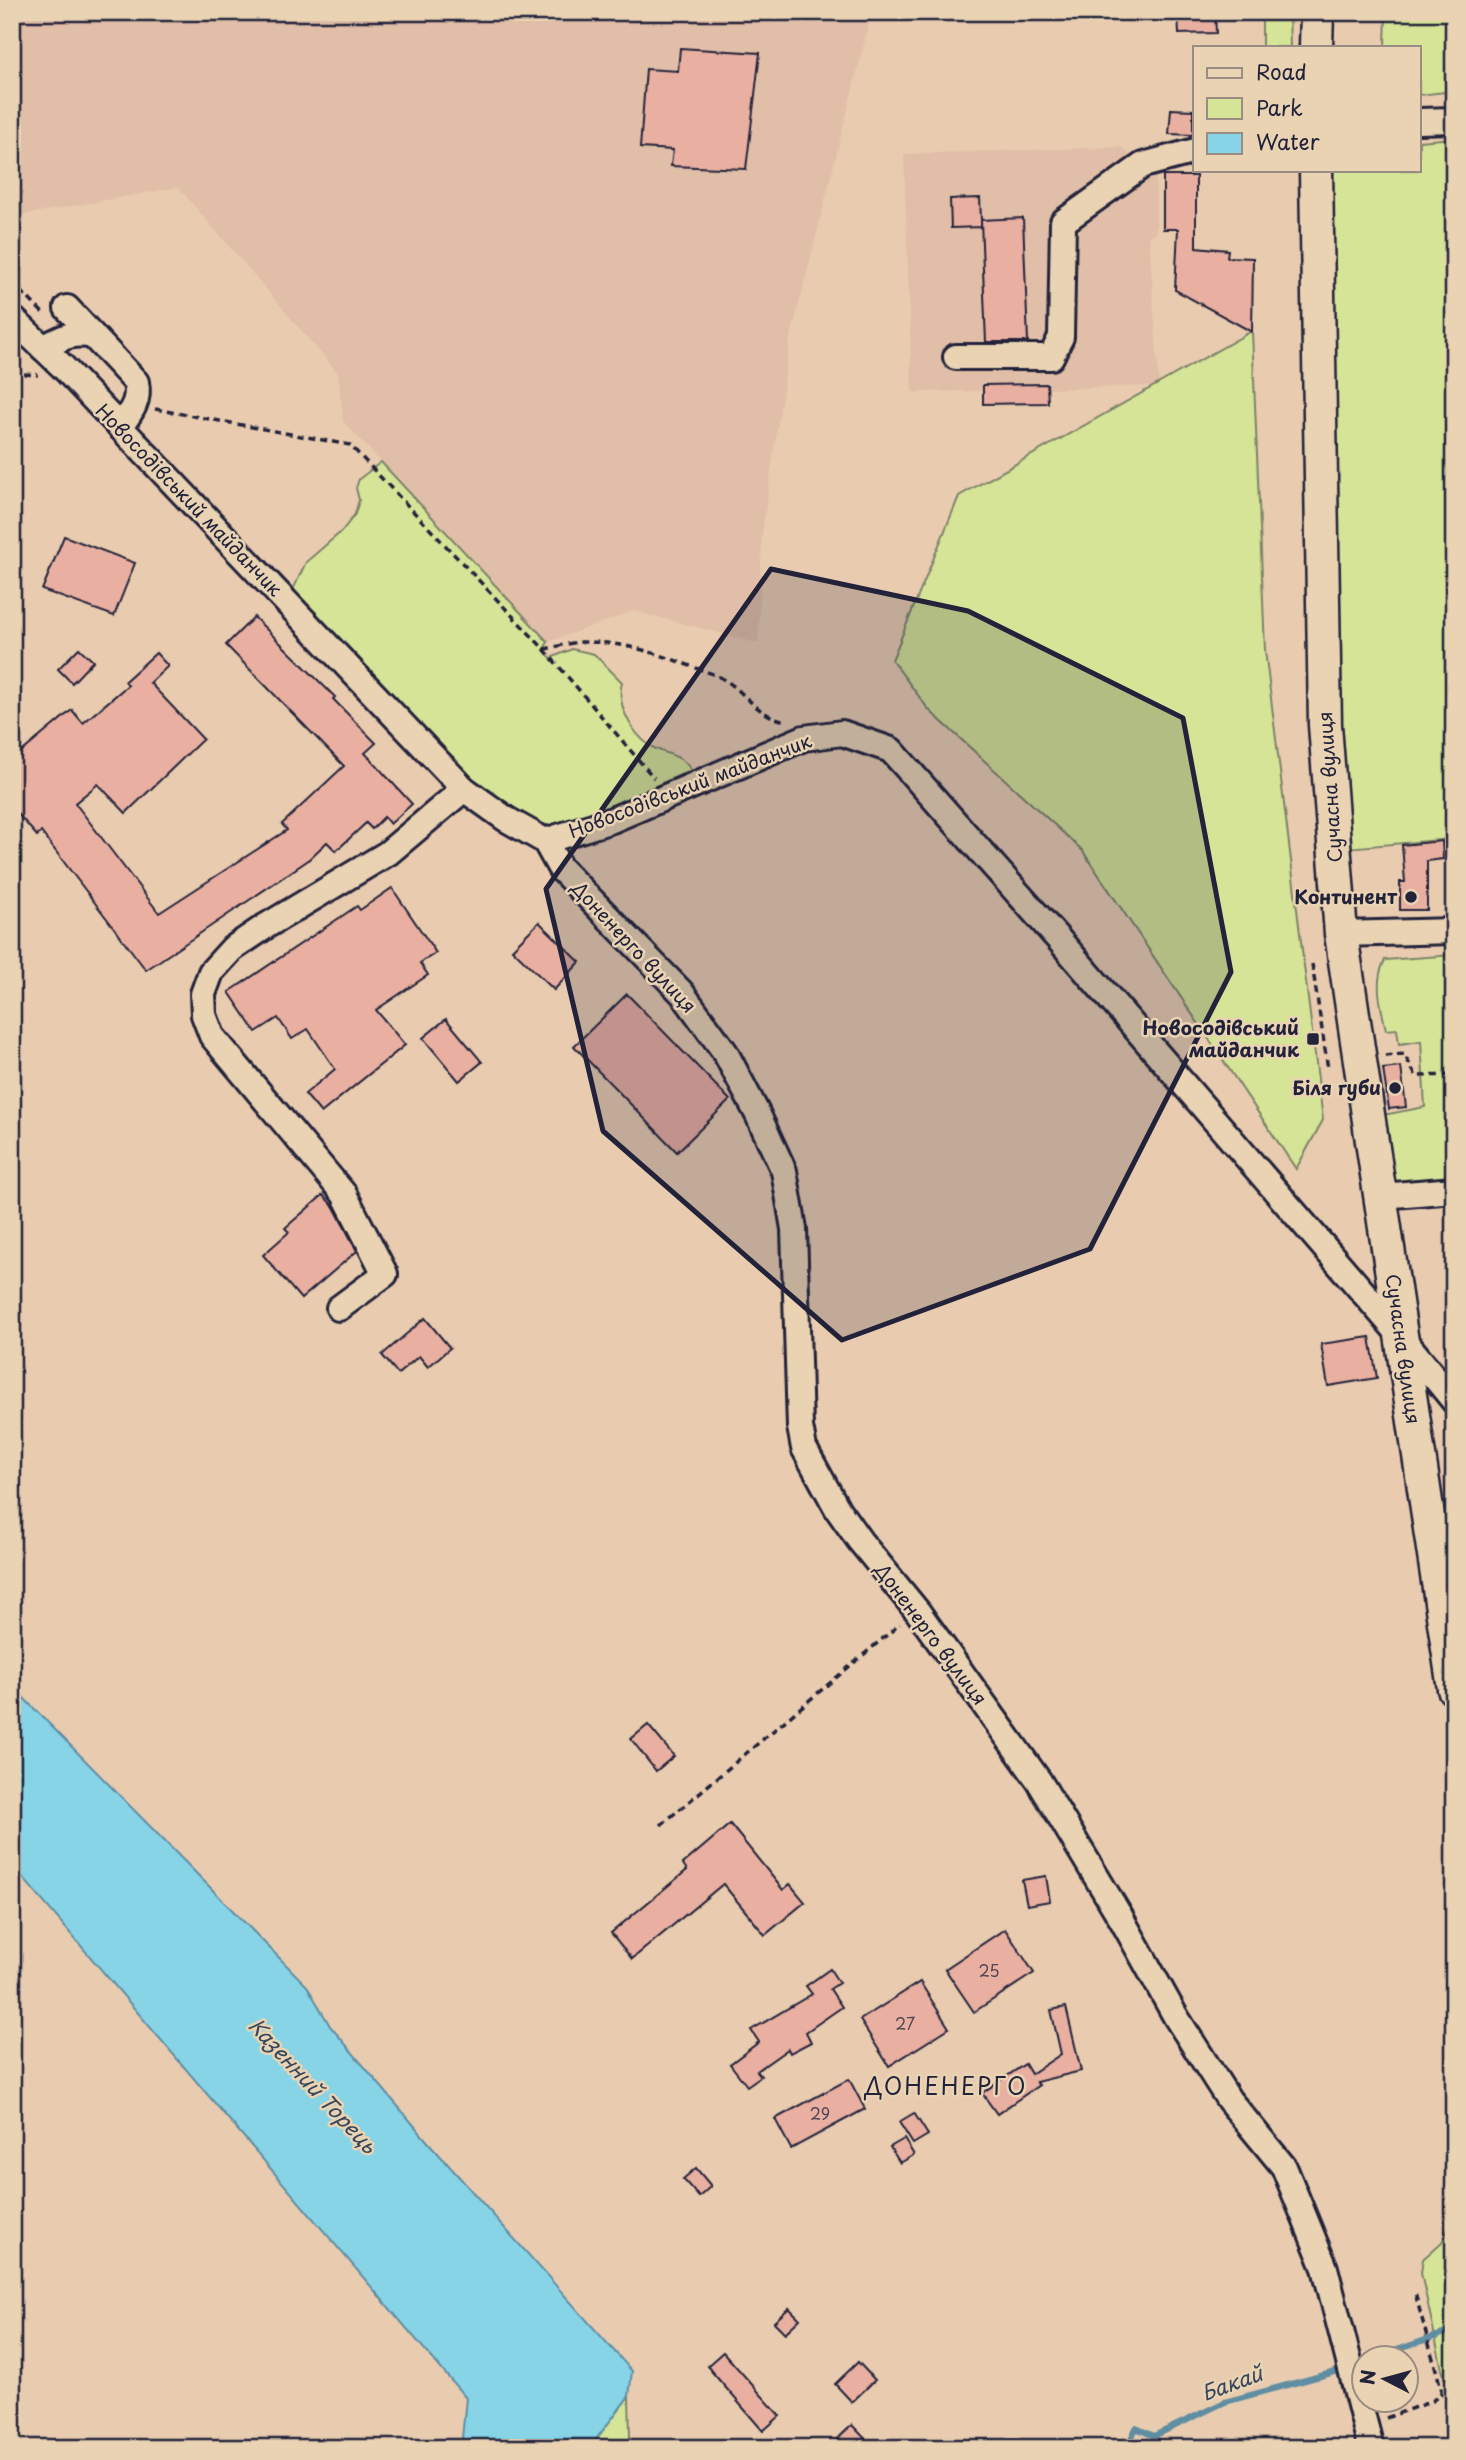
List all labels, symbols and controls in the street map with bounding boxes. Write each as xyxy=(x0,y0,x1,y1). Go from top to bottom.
legend xyxy=(1193,46,1420,172)
text: Road xyxy=(1256,55,1307,87)
text: Park xyxy=(1256,91,1303,123)
text: Water xyxy=(1256,125,1320,157)
street label: Новосодівський майданчик xyxy=(90,397,290,602)
street label: Сучасна вулиця xyxy=(1310,711,1348,864)
street label: Новосодівський майданчик xyxy=(564,726,816,844)
street label: Доненерго вулиця xyxy=(565,873,703,1019)
place label: Континент xyxy=(1294,882,1398,910)
marker: Континент xyxy=(1403,889,1419,905)
place label: Новосодівський майданчик xyxy=(1142,1013,1300,1063)
marker: Новосодівський майданчик xyxy=(1305,1031,1321,1047)
place label: Біля губи xyxy=(1292,1073,1381,1101)
marker: Біля губи xyxy=(1387,1080,1403,1096)
street label: Сучасна вулиця xyxy=(1380,1272,1428,1426)
street label: Доненерго вулиця xyxy=(868,1556,995,1710)
house number: 25 xyxy=(978,1958,1000,1982)
water label: Казенний Торець xyxy=(242,2010,386,2161)
house number: 27 xyxy=(895,2011,915,2035)
district label: ДОНЕНЕРГО xyxy=(863,2068,1028,2103)
house number: 29 xyxy=(810,2101,830,2125)
north arrow xyxy=(1350,2344,1420,2414)
water label: Бакай xyxy=(1196,2355,1269,2408)
text: N xyxy=(1352,2368,1382,2386)

